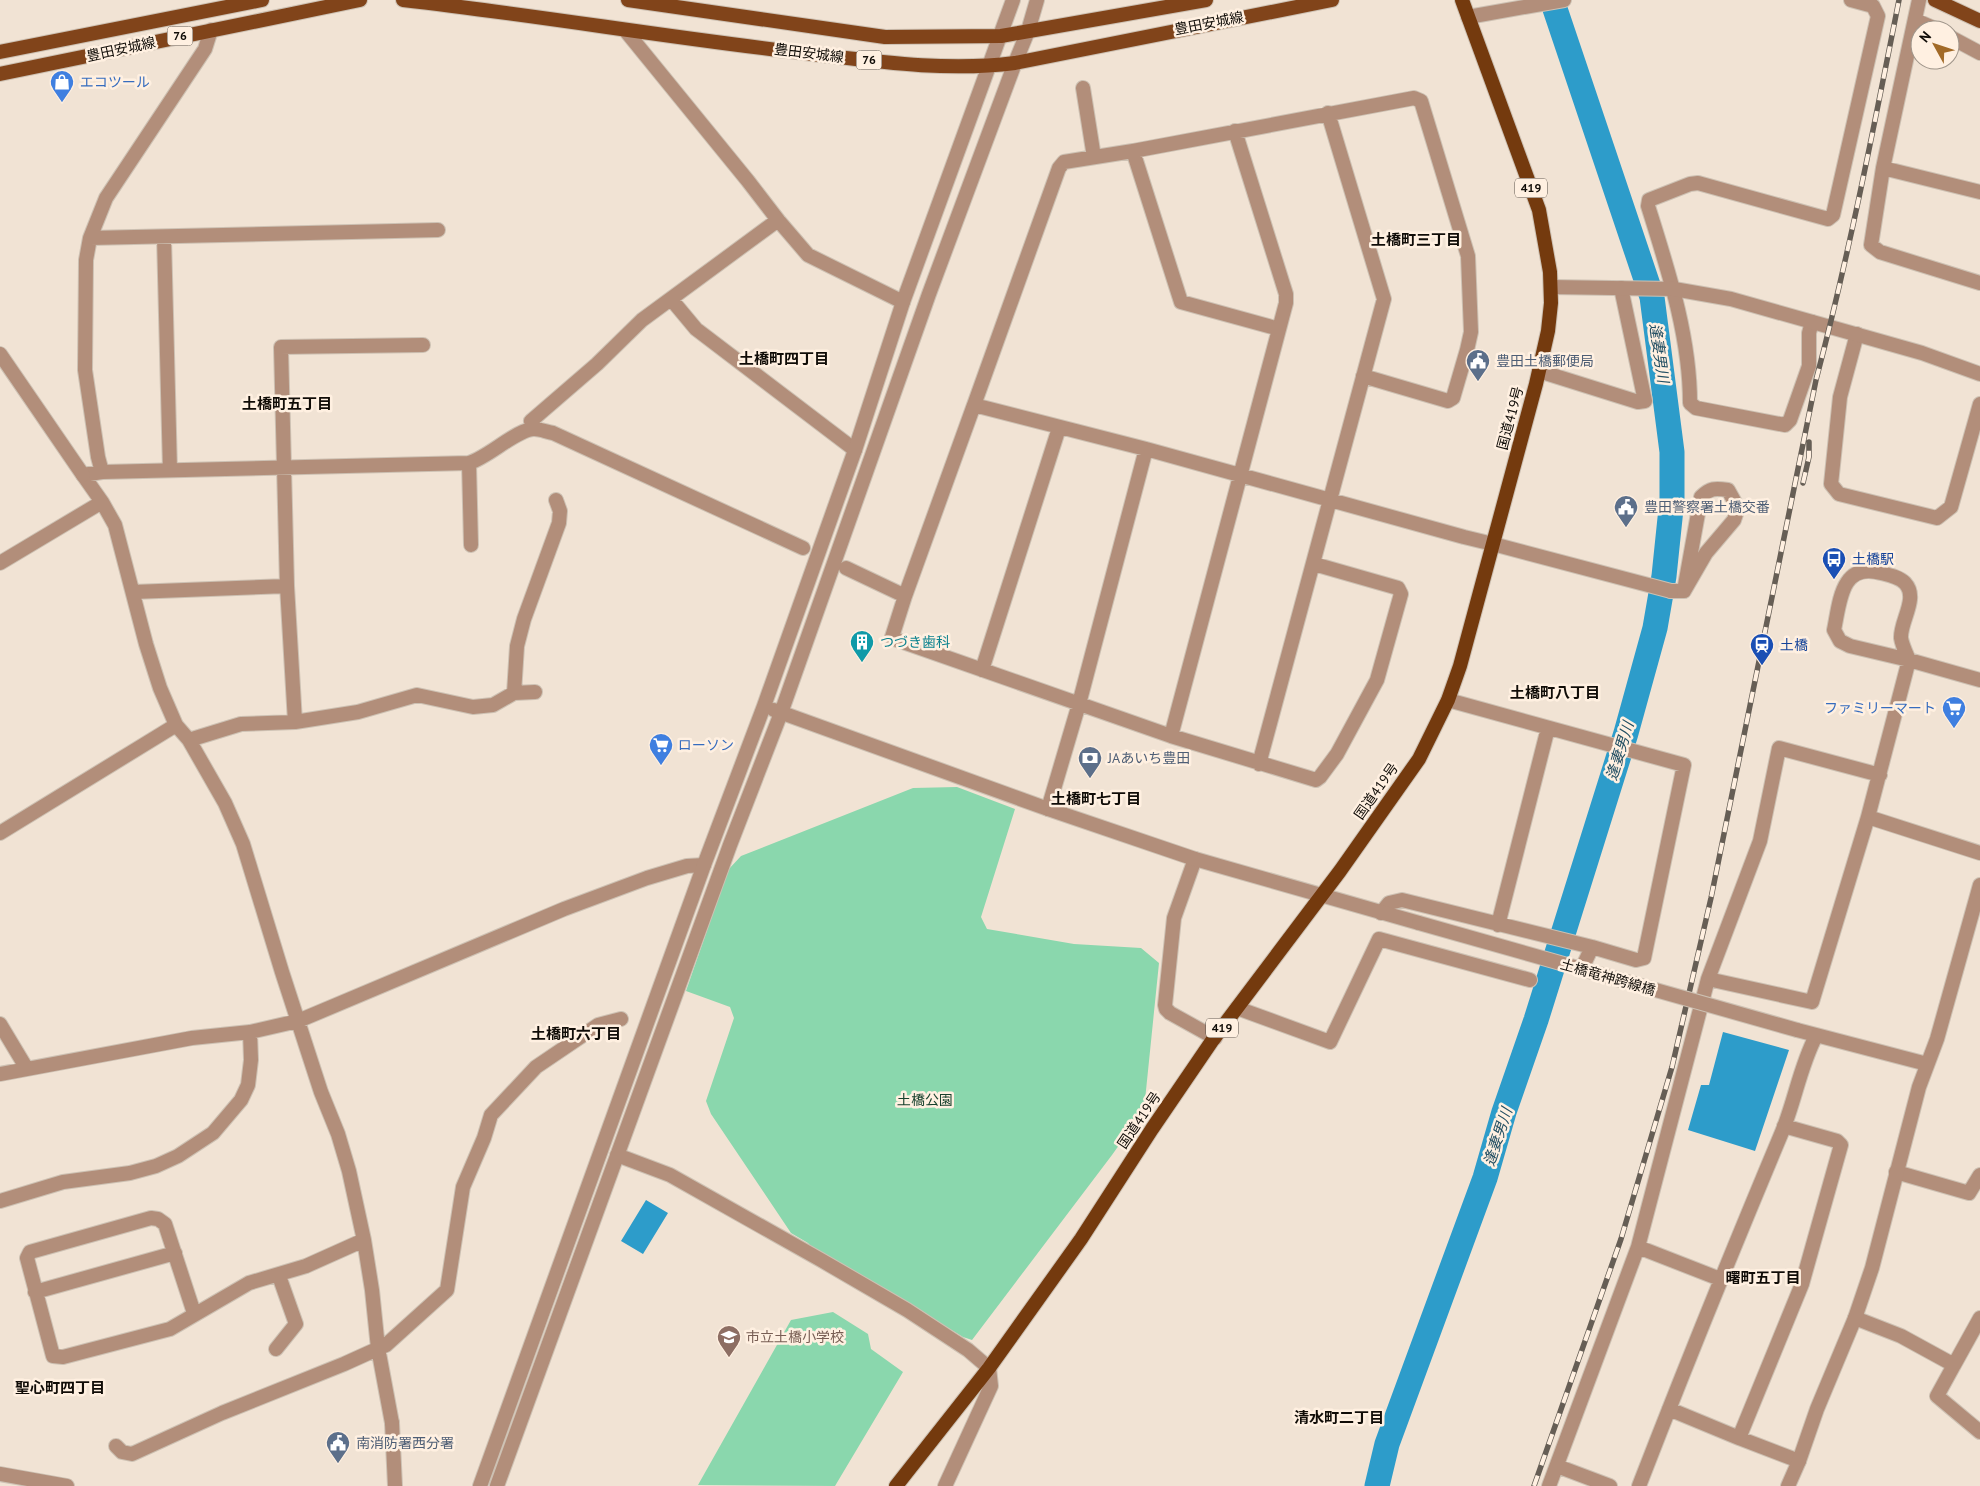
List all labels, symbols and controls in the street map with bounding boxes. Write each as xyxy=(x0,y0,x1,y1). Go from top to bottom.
street label: 豊田安城線 xyxy=(1173,7,1245,39)
north arrow xyxy=(1910,20,1960,70)
road number: 76 xyxy=(168,27,192,46)
text: N xyxy=(1915,27,1935,46)
street label: 豊田安城線 xyxy=(85,33,157,65)
street label: 豊田安城線 xyxy=(773,40,845,66)
road number: 76 xyxy=(856,50,882,70)
shop icon: エコツール xyxy=(49,69,75,103)
place label: エコツール xyxy=(80,73,150,91)
road number: 419 xyxy=(1515,178,1547,198)
district label: 土橋町三丁目 xyxy=(1371,230,1461,249)
water label: 逢妻男川 xyxy=(1646,322,1673,386)
public building icon: 豊田土橋郵便局 xyxy=(1465,348,1491,382)
district label: 土橋町四丁目 xyxy=(739,349,829,368)
place label: 豊田土橋郵便局 xyxy=(1496,352,1594,370)
street label: 国道419号 xyxy=(1493,384,1527,452)
district label: 土橋町五丁目 xyxy=(242,394,332,413)
public building icon: 豊田警察署土橋交番 xyxy=(1613,494,1639,528)
place label: 豊田警察署土橋交番 xyxy=(1644,498,1770,516)
bus stop icon: 土橋駅 xyxy=(1821,546,1847,580)
place label: 土橋駅 xyxy=(1852,550,1894,568)
building icon: つづき歯科 xyxy=(849,629,875,663)
station icon: 土橋 xyxy=(1749,632,1775,666)
place label: つづき歯科 xyxy=(880,633,950,651)
place label: 土橋 xyxy=(1780,636,1808,654)
district label: 土橋町八丁目 xyxy=(1510,683,1600,702)
supermarket icon: ファミリーマート xyxy=(1941,695,1967,729)
place label: ファミリーマート xyxy=(1824,699,1936,717)
water label: 逢妻男川 xyxy=(1602,717,1638,782)
supermarket icon: ローソン xyxy=(648,732,674,766)
place label: ローソン xyxy=(678,736,734,754)
bank icon: JAあいち豊田 xyxy=(1077,745,1103,779)
place label: JAあいち豊田 xyxy=(1107,749,1190,767)
street label: 国道419号 xyxy=(1350,759,1402,823)
district label: 土橋町七丁目 xyxy=(1051,789,1141,808)
street label: 土橋竜神跨線橋 xyxy=(1558,955,1658,999)
road number: 419 xyxy=(1206,1018,1238,1038)
district label: 土橋町六丁目 xyxy=(531,1024,621,1043)
street label: 国道419号 xyxy=(1113,1088,1165,1152)
park label: 土橋公園 xyxy=(897,1091,953,1109)
water label: 逢妻男川 xyxy=(1479,1103,1516,1168)
district label: 曙町五丁目 xyxy=(1725,1268,1801,1287)
school or university icon: 市立土橋小学校 xyxy=(716,1324,742,1358)
place label: 市立土橋小学校 xyxy=(746,1328,844,1346)
district label: 聖心町四丁目 xyxy=(15,1378,105,1397)
district label: 清水町二丁目 xyxy=(1294,1408,1384,1427)
public building icon: 南消防署西分署 xyxy=(325,1430,351,1464)
place label: 南消防署西分署 xyxy=(356,1434,454,1452)

